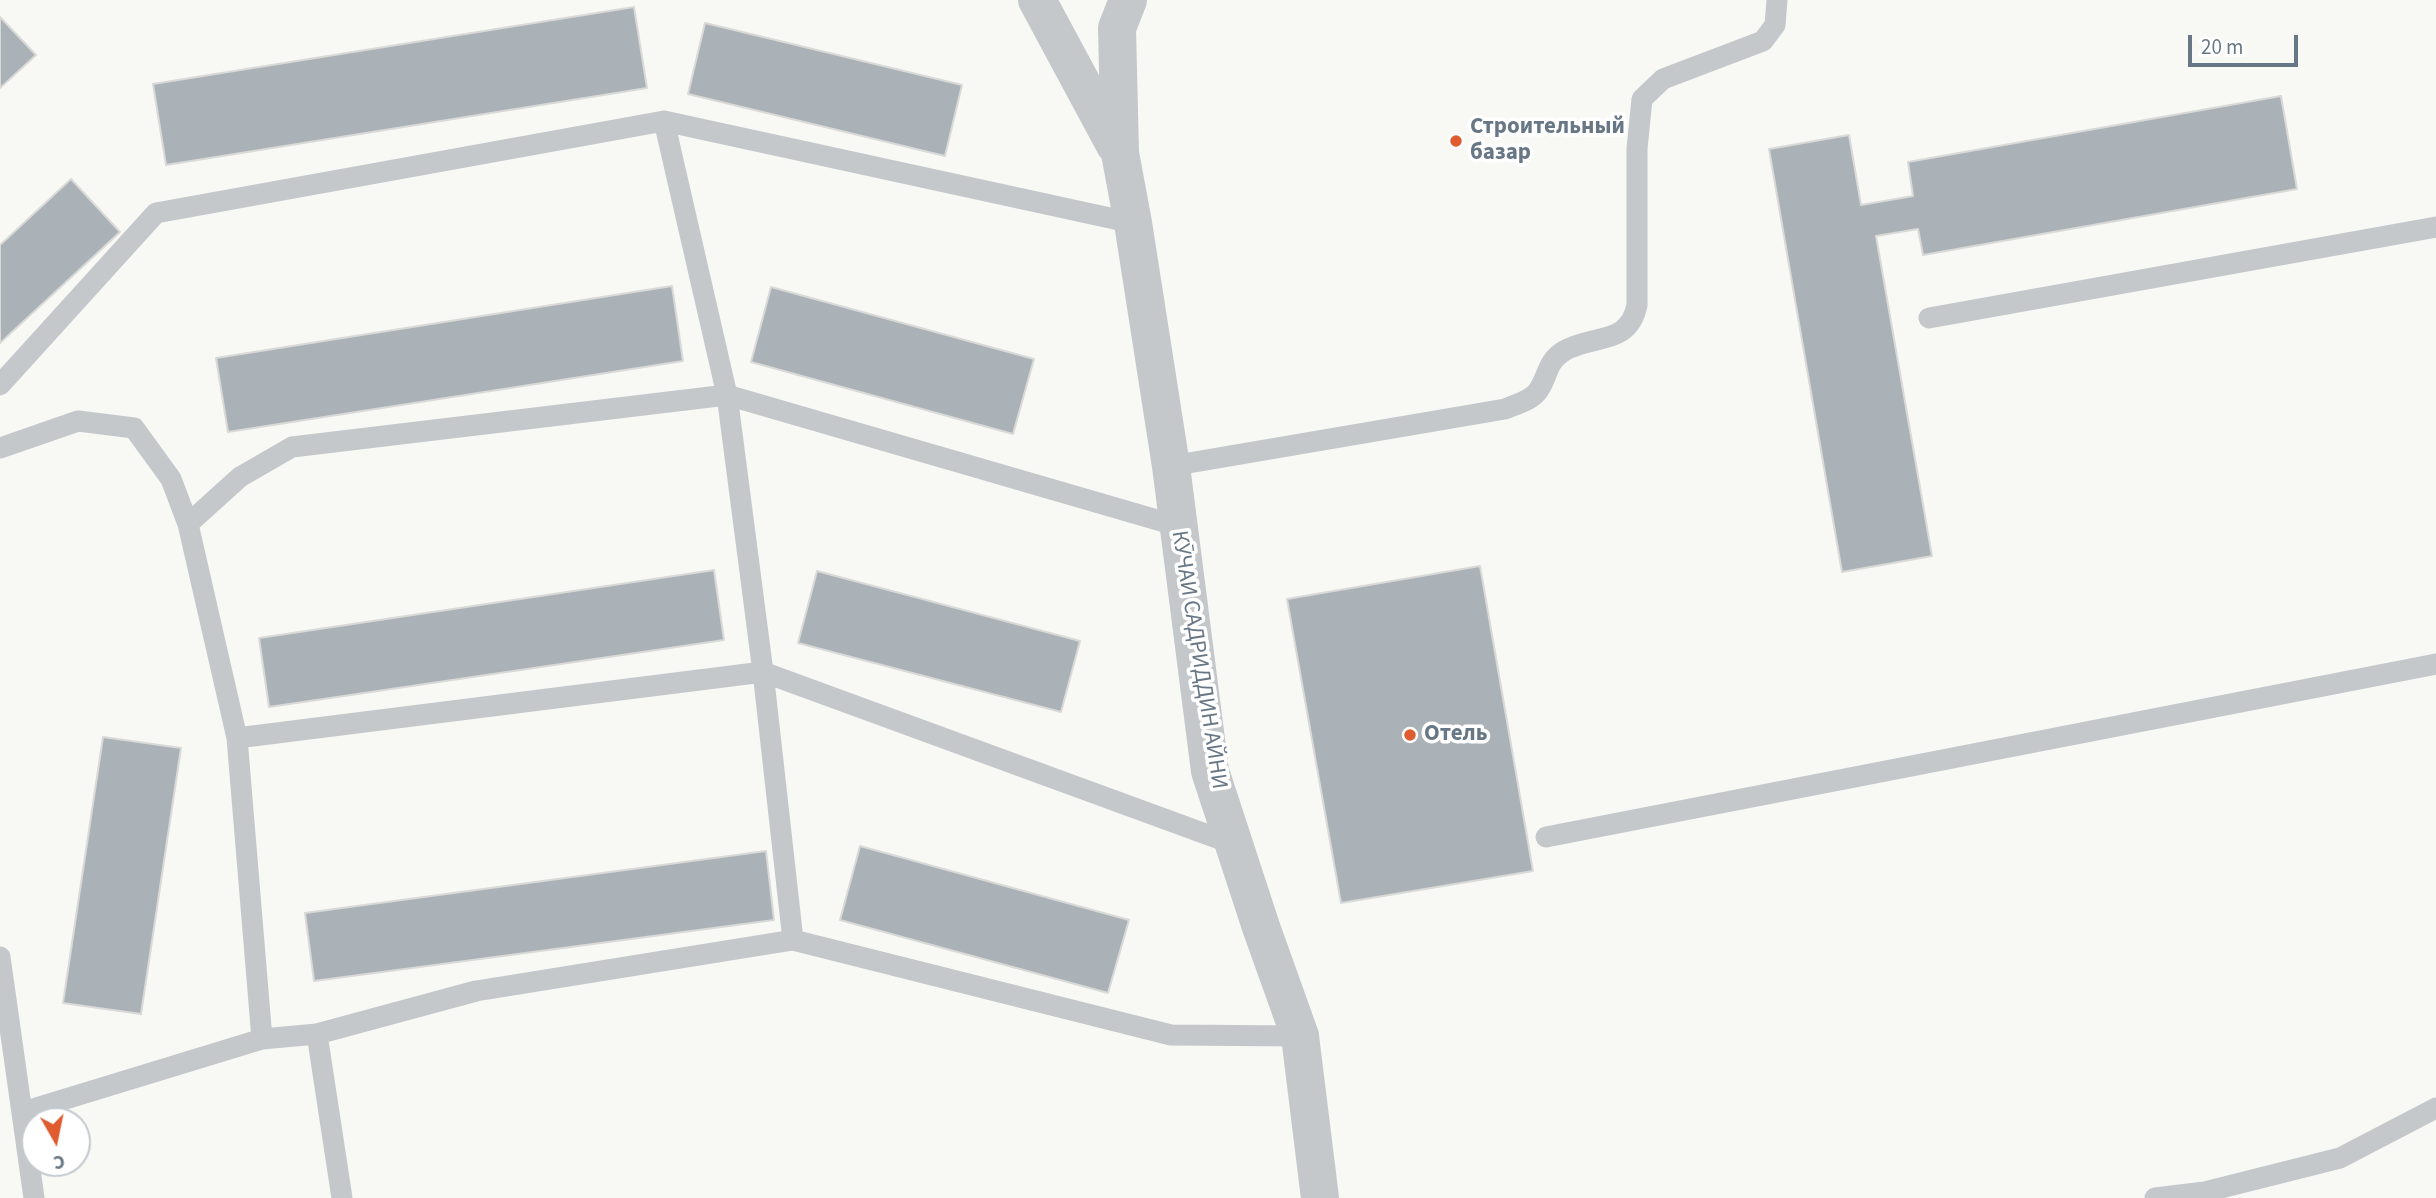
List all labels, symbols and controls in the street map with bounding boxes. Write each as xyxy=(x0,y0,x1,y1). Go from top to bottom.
scale bar xyxy=(2191,21,2301,65)
text: 20 m xyxy=(2201,32,2243,62)
place label: Строительный базар xyxy=(1470,114,1625,168)
marker: Строительный базар xyxy=(1448,133,1464,149)
street label: КӮЧАИ САДРИДДИН АЙНИ xyxy=(1164,529,1232,791)
place label: Отель xyxy=(1424,721,1488,749)
marker: Отель xyxy=(1402,727,1418,743)
north arrow xyxy=(21,1107,91,1177)
text: С xyxy=(51,1147,67,1175)

